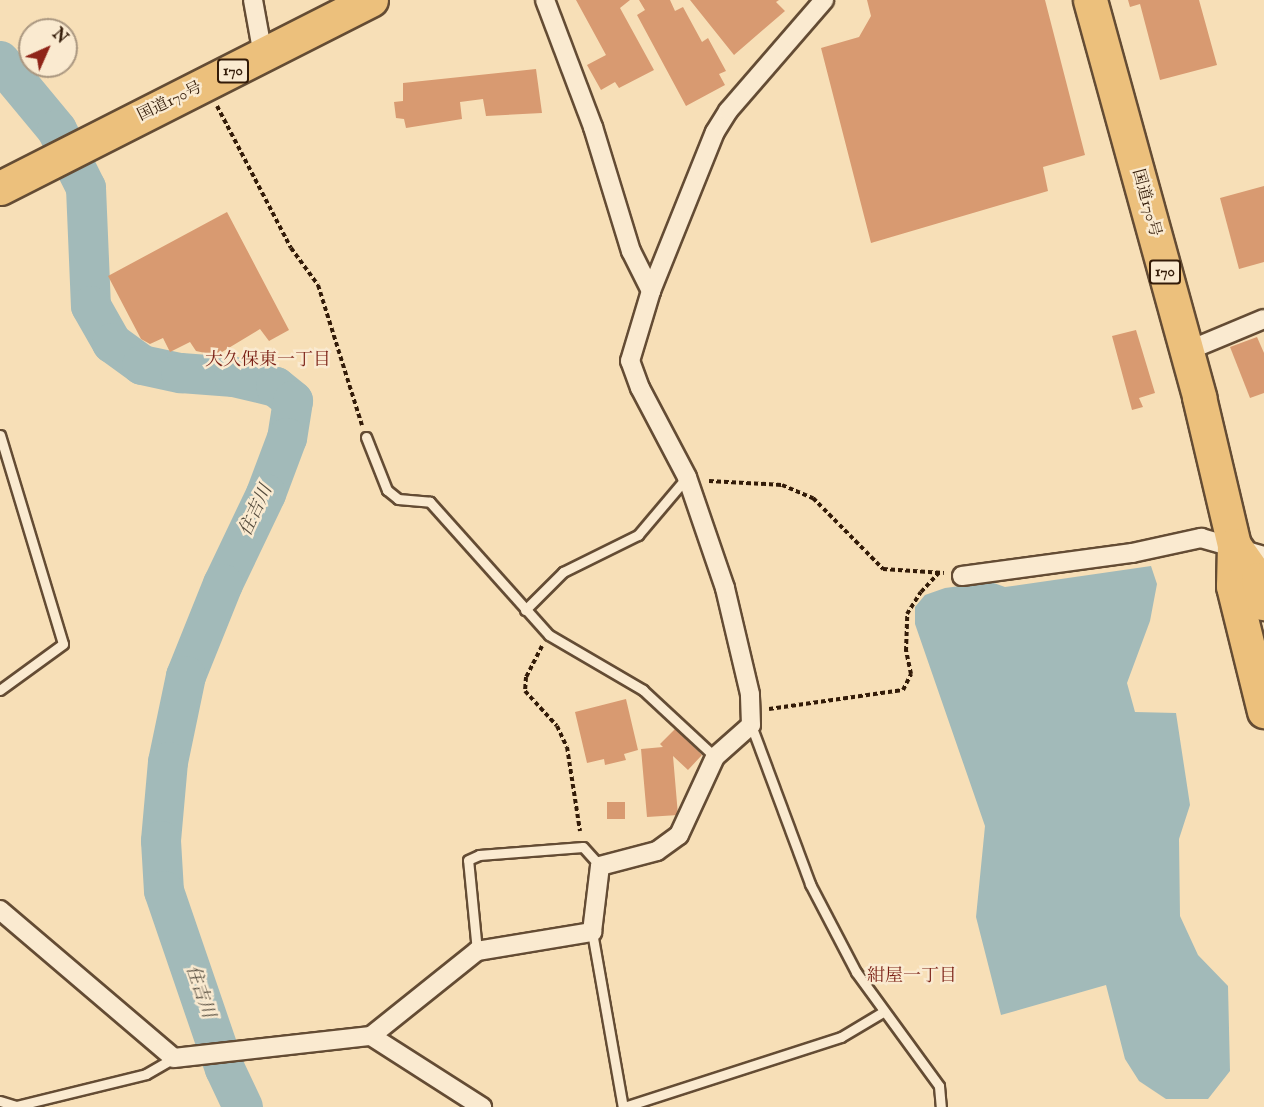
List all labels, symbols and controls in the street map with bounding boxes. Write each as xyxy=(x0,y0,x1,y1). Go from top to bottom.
north arrow xyxy=(18,18,78,78)
text: N xyxy=(47,25,71,49)
road number: 170 xyxy=(216,59,250,83)
street label: 国道170号 xyxy=(135,78,205,126)
street label: 国道170号 xyxy=(1128,167,1164,239)
road number: 170 xyxy=(1148,260,1182,284)
district label: 大久保東一丁目 xyxy=(205,350,331,372)
water label: 住吉川 xyxy=(236,482,278,540)
water label: 住吉川 xyxy=(180,963,218,1021)
district label: 紺屋一丁目 xyxy=(867,966,957,988)

